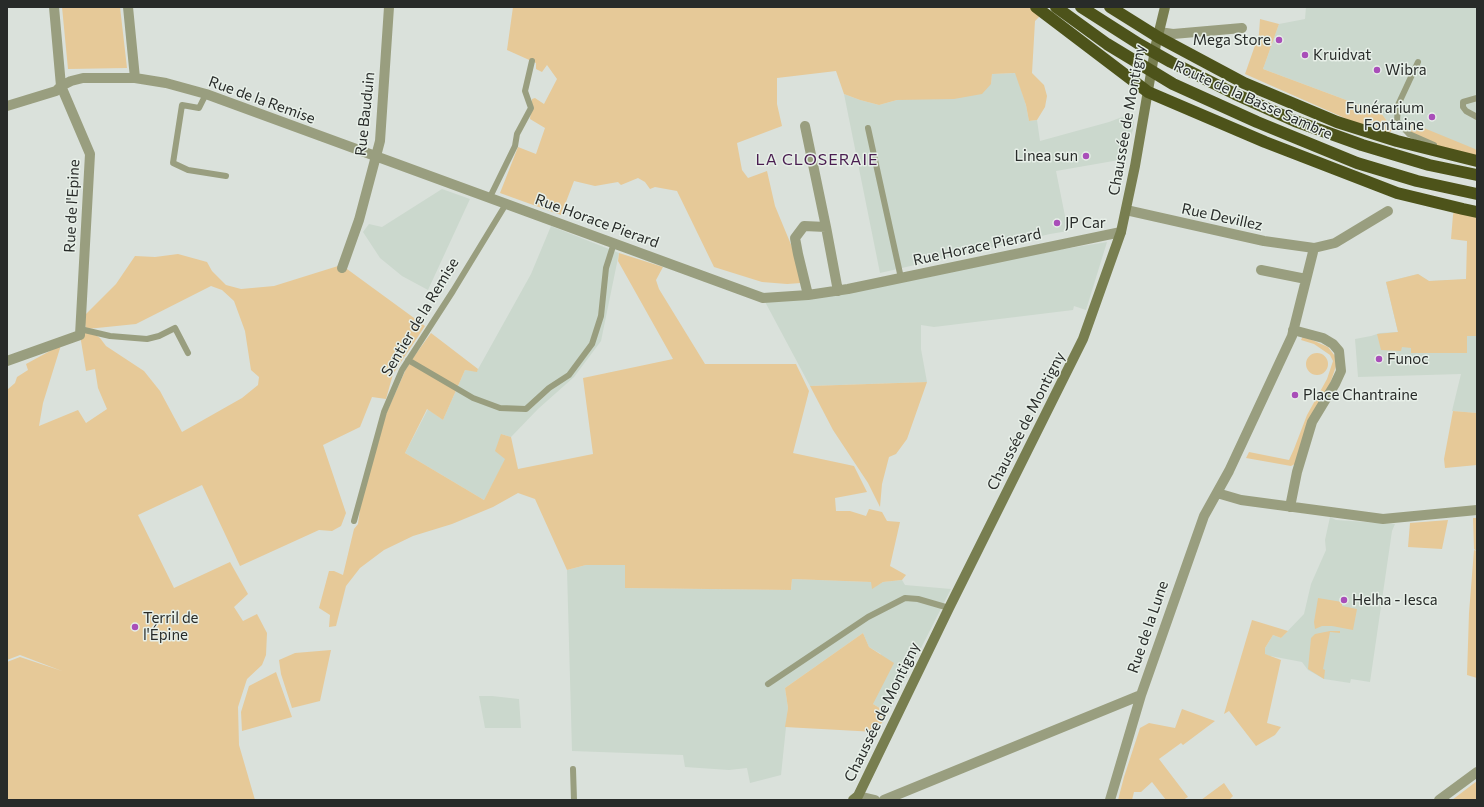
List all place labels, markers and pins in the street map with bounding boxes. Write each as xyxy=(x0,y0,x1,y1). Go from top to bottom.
place label: Mega Store xyxy=(1193,31,1271,49)
marker: Mega Store xyxy=(1274,35,1284,45)
place label: Kruidvat xyxy=(1313,46,1371,64)
marker: Kruidvat xyxy=(1300,50,1310,60)
place label: Wibra xyxy=(1385,61,1427,79)
marker: Wibra xyxy=(1372,65,1382,75)
place label: Funérarium Fontaine xyxy=(1346,99,1424,134)
marker: Funérarium Fontaine xyxy=(1427,112,1437,122)
place label: Linea sun xyxy=(1015,147,1078,165)
marker: Linea sun xyxy=(1081,151,1091,161)
place label: JP Car xyxy=(1065,214,1106,232)
marker: JP Car xyxy=(1052,218,1062,228)
place label: Funoc xyxy=(1387,350,1429,368)
marker: Funoc xyxy=(1374,354,1384,364)
place label: Place Chantraine xyxy=(1303,386,1418,404)
marker: Place Chantraine xyxy=(1290,390,1300,400)
place label: Helha - Iesca xyxy=(1352,591,1438,609)
marker: Helha - Iesca xyxy=(1339,595,1349,605)
place label: Terril de l'Épine xyxy=(143,609,198,644)
marker: Terril de l'Épine xyxy=(130,622,140,632)

